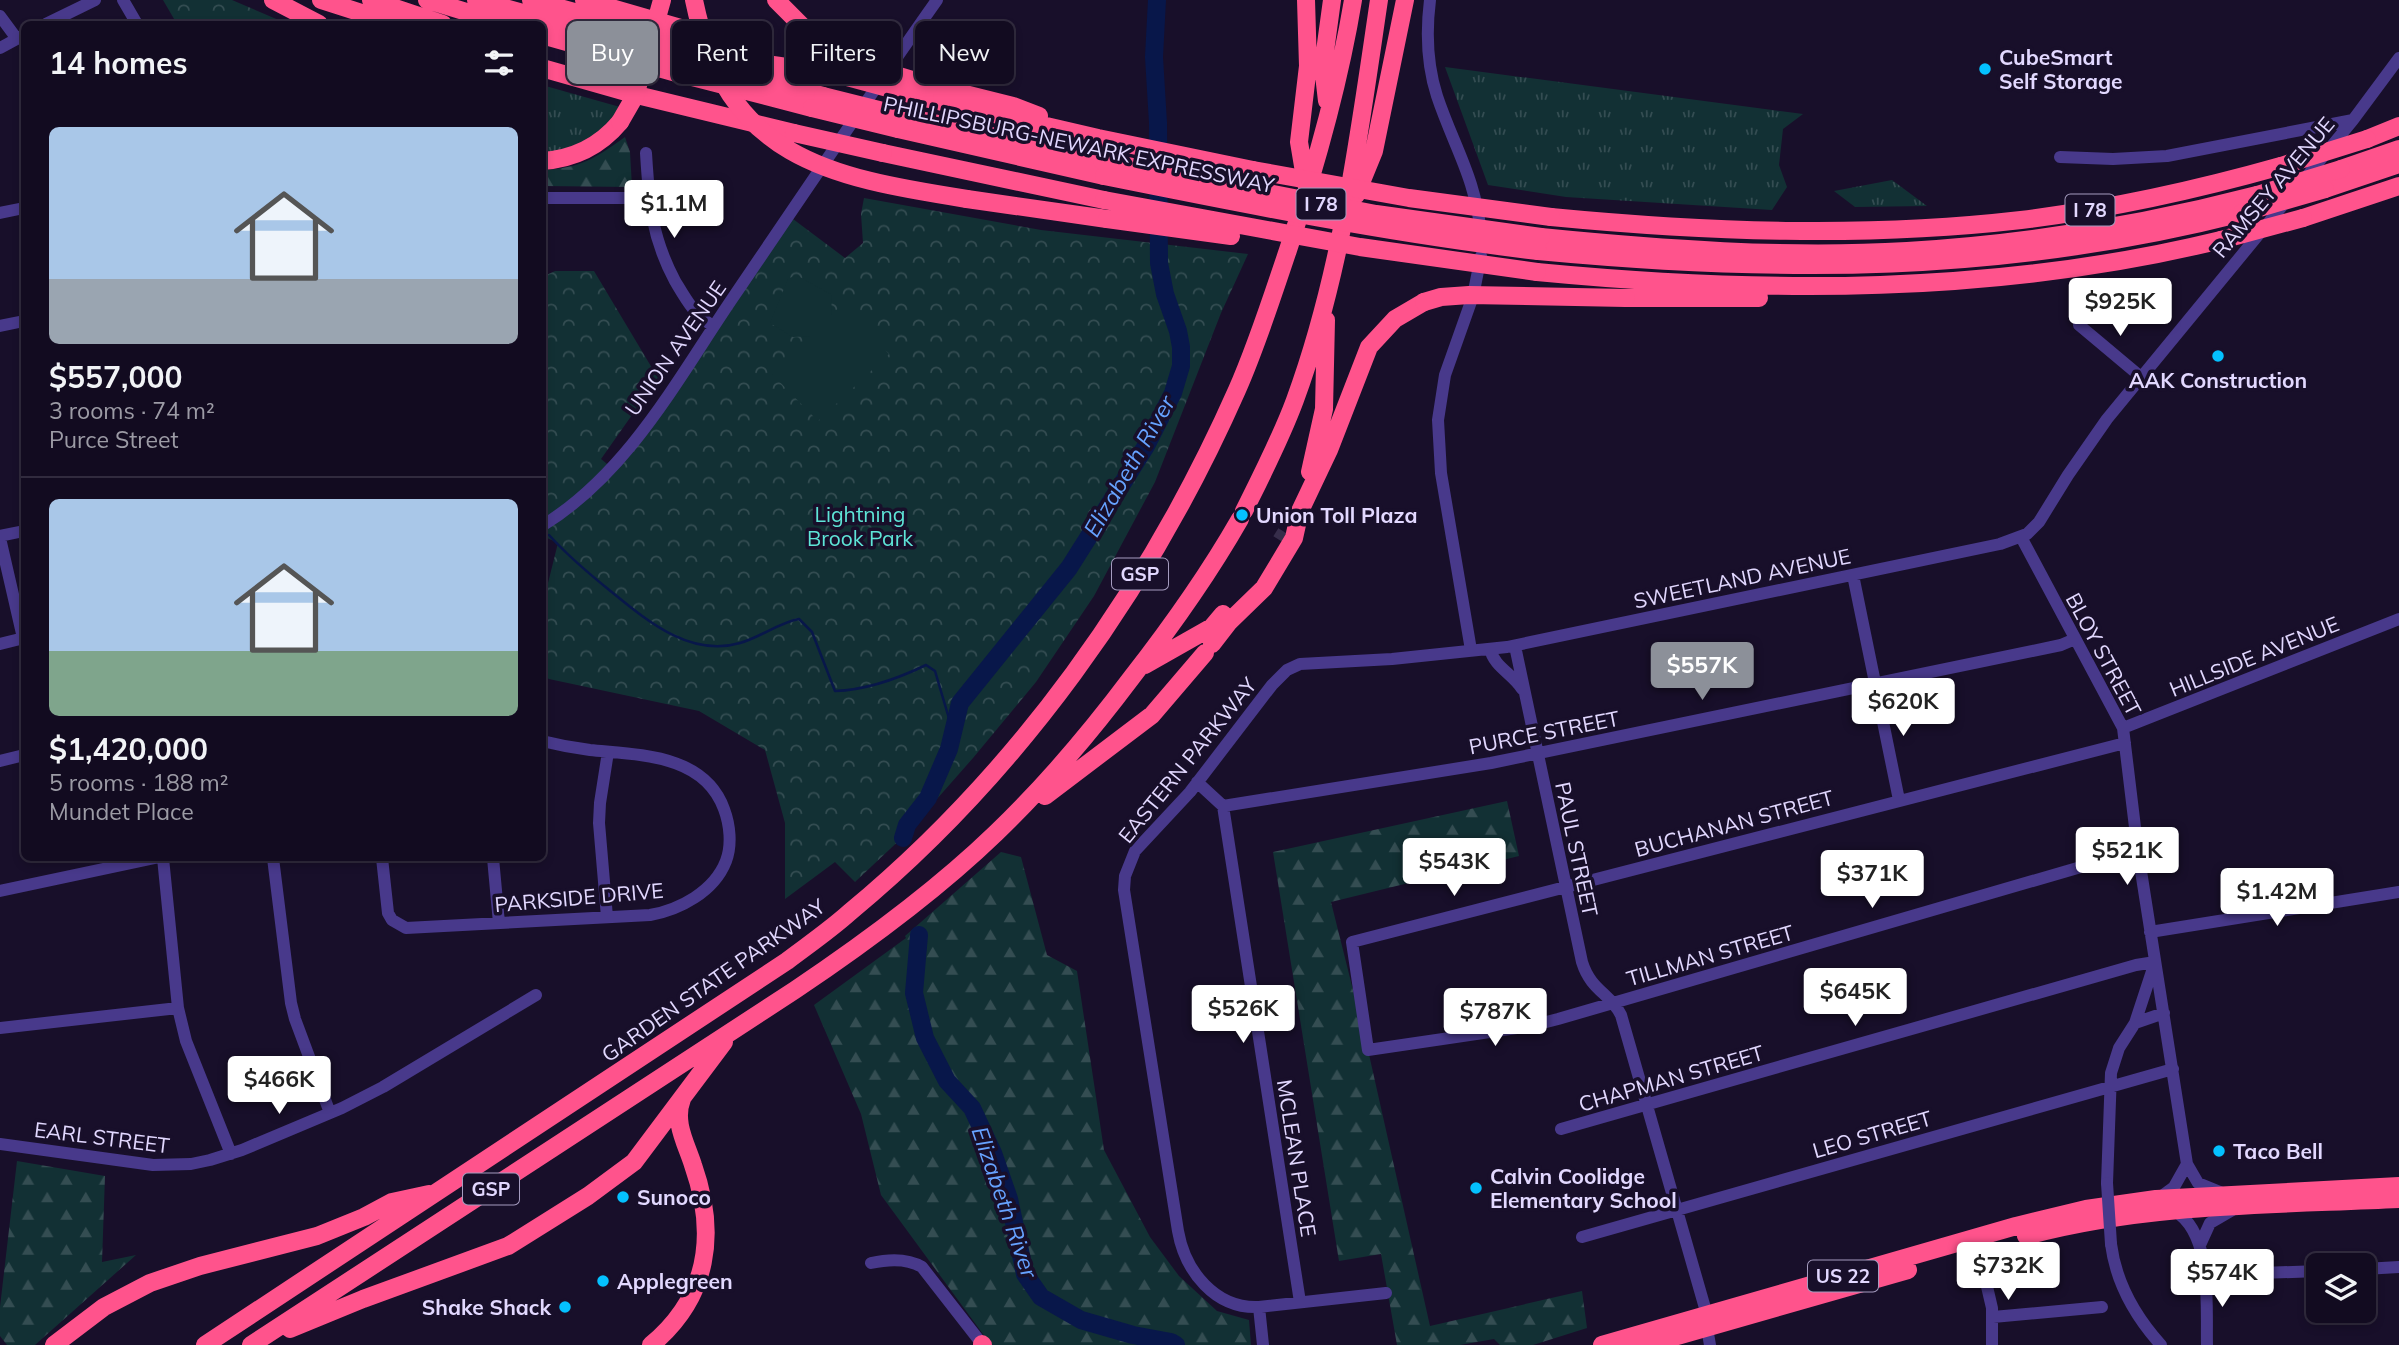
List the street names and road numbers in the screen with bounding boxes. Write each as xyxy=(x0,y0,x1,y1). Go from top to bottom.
street label: PHILLIPSBURG-NEWARK EXPRESSWAY xyxy=(881,90,1277,198)
street label: RAMSEY AVENUE xyxy=(2207,111,2339,263)
road number: I 78 xyxy=(1296,188,1346,220)
road number: I 78 xyxy=(2066,194,2114,226)
street label: UNION AVENUE xyxy=(619,276,731,420)
street label: SWEETLAND AVENUE xyxy=(1631,542,1853,614)
road number: GSP xyxy=(1112,558,1168,590)
street label: BLOY STREET xyxy=(2061,588,2147,720)
street label: HILLSIDE AVENUE xyxy=(2165,610,2343,702)
street label: EASTERN PARKWAY xyxy=(1112,672,1262,848)
street label: PURCE STREET xyxy=(1467,705,1622,759)
street label: PAUL STREET xyxy=(1550,779,1604,919)
street label: BUCHANAN STREET xyxy=(1632,784,1837,862)
street label: PARKSIDE DRIVE xyxy=(493,877,665,917)
street label: GARDEN STATE PARKWAY xyxy=(596,893,830,1067)
street label: TILLMAN STREET xyxy=(1623,919,1797,991)
street label: CHAPMAN STREET xyxy=(1575,1039,1767,1117)
street label: MCLEAN PLACE xyxy=(1272,1077,1322,1239)
street label: LEO STREET xyxy=(1810,1105,1935,1163)
street label: EARL STREET xyxy=(33,1116,171,1158)
road number: GSP xyxy=(463,1174,519,1204)
road number: US 22 xyxy=(1808,1260,1878,1292)

